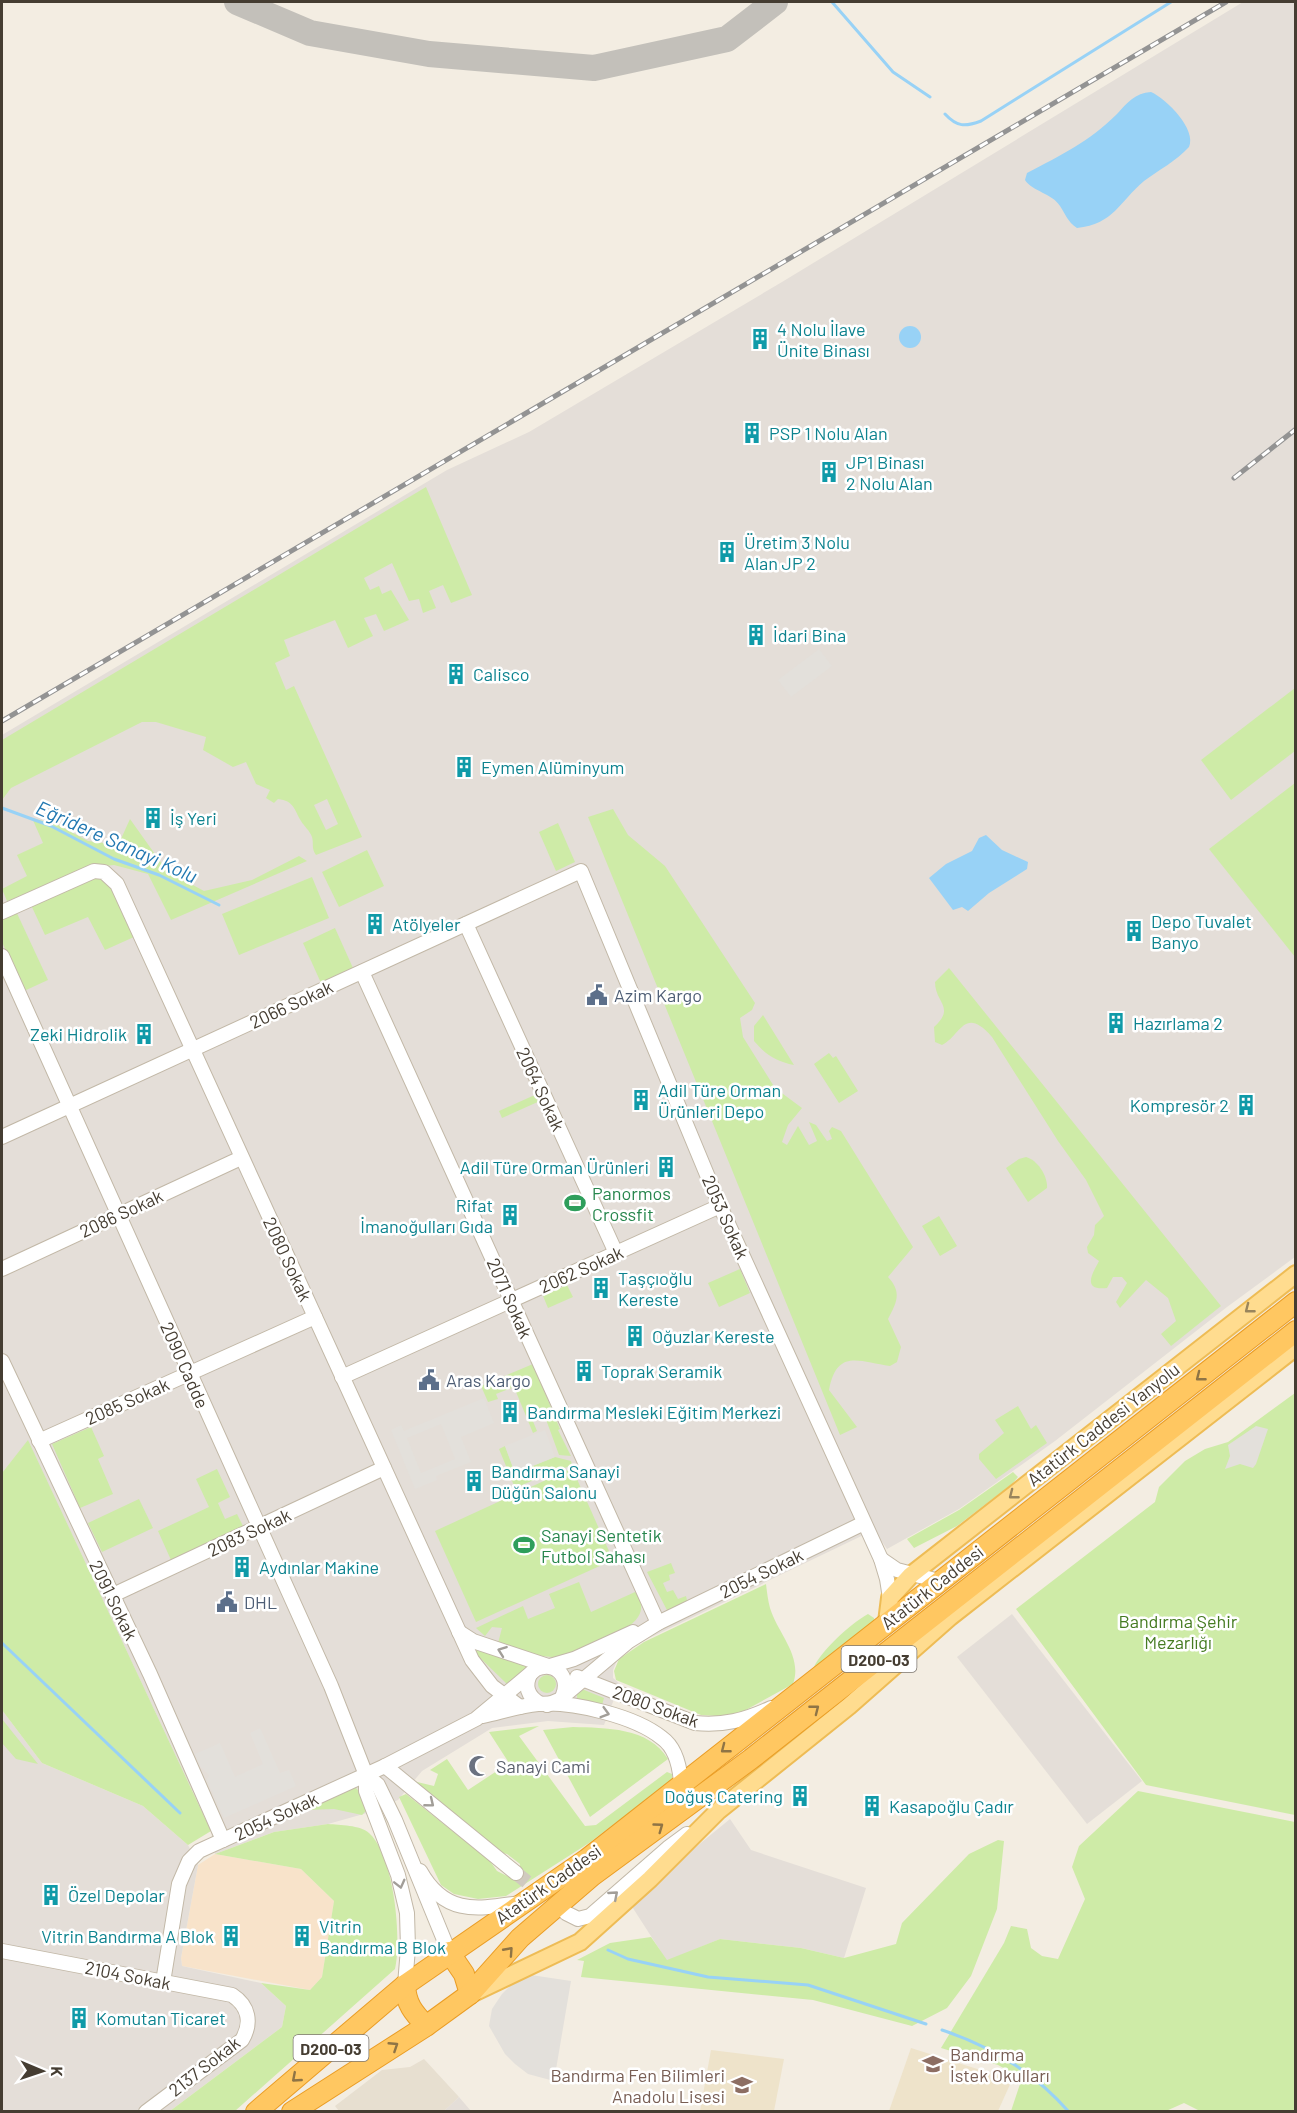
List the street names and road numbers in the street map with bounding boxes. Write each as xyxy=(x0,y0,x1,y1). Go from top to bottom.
street label: 2066 Sokak xyxy=(246,975,336,1033)
street label: 2064 Sokak xyxy=(512,1044,570,1134)
street label: 2053 Sokak xyxy=(698,1172,754,1262)
street label: 2086 Sokak xyxy=(76,1184,166,1242)
street label: 2080 Sokak xyxy=(259,1213,317,1305)
street label: 2062 Sokak xyxy=(536,1241,626,1297)
street label: 2071 Sokak xyxy=(483,1254,537,1342)
street label: 2090 Cadde xyxy=(156,1318,214,1412)
street label: Atatürk Caddesi Yanyolu xyxy=(1022,1358,1184,1490)
street label: 2085 Sokak xyxy=(82,1373,172,1429)
street label: 2083 Sokak xyxy=(204,1503,294,1561)
street label: Atatürk Caddesi xyxy=(876,1540,988,1634)
street label: 2054 Sokak xyxy=(716,1543,806,1603)
street label: 2091 Sokak xyxy=(85,1556,143,1644)
road number: D200-03 xyxy=(842,1646,916,1672)
street label: 2080 Sokak xyxy=(610,1680,702,1732)
street label: 2054 Sokak xyxy=(231,1787,321,1845)
street label: Atatürk Caddesi xyxy=(491,1839,605,1929)
street label: 2104 Sokak xyxy=(83,1956,173,1994)
street label: 2137 Sokak xyxy=(164,2031,244,2101)
road number: D200-03 xyxy=(294,2035,368,2061)

